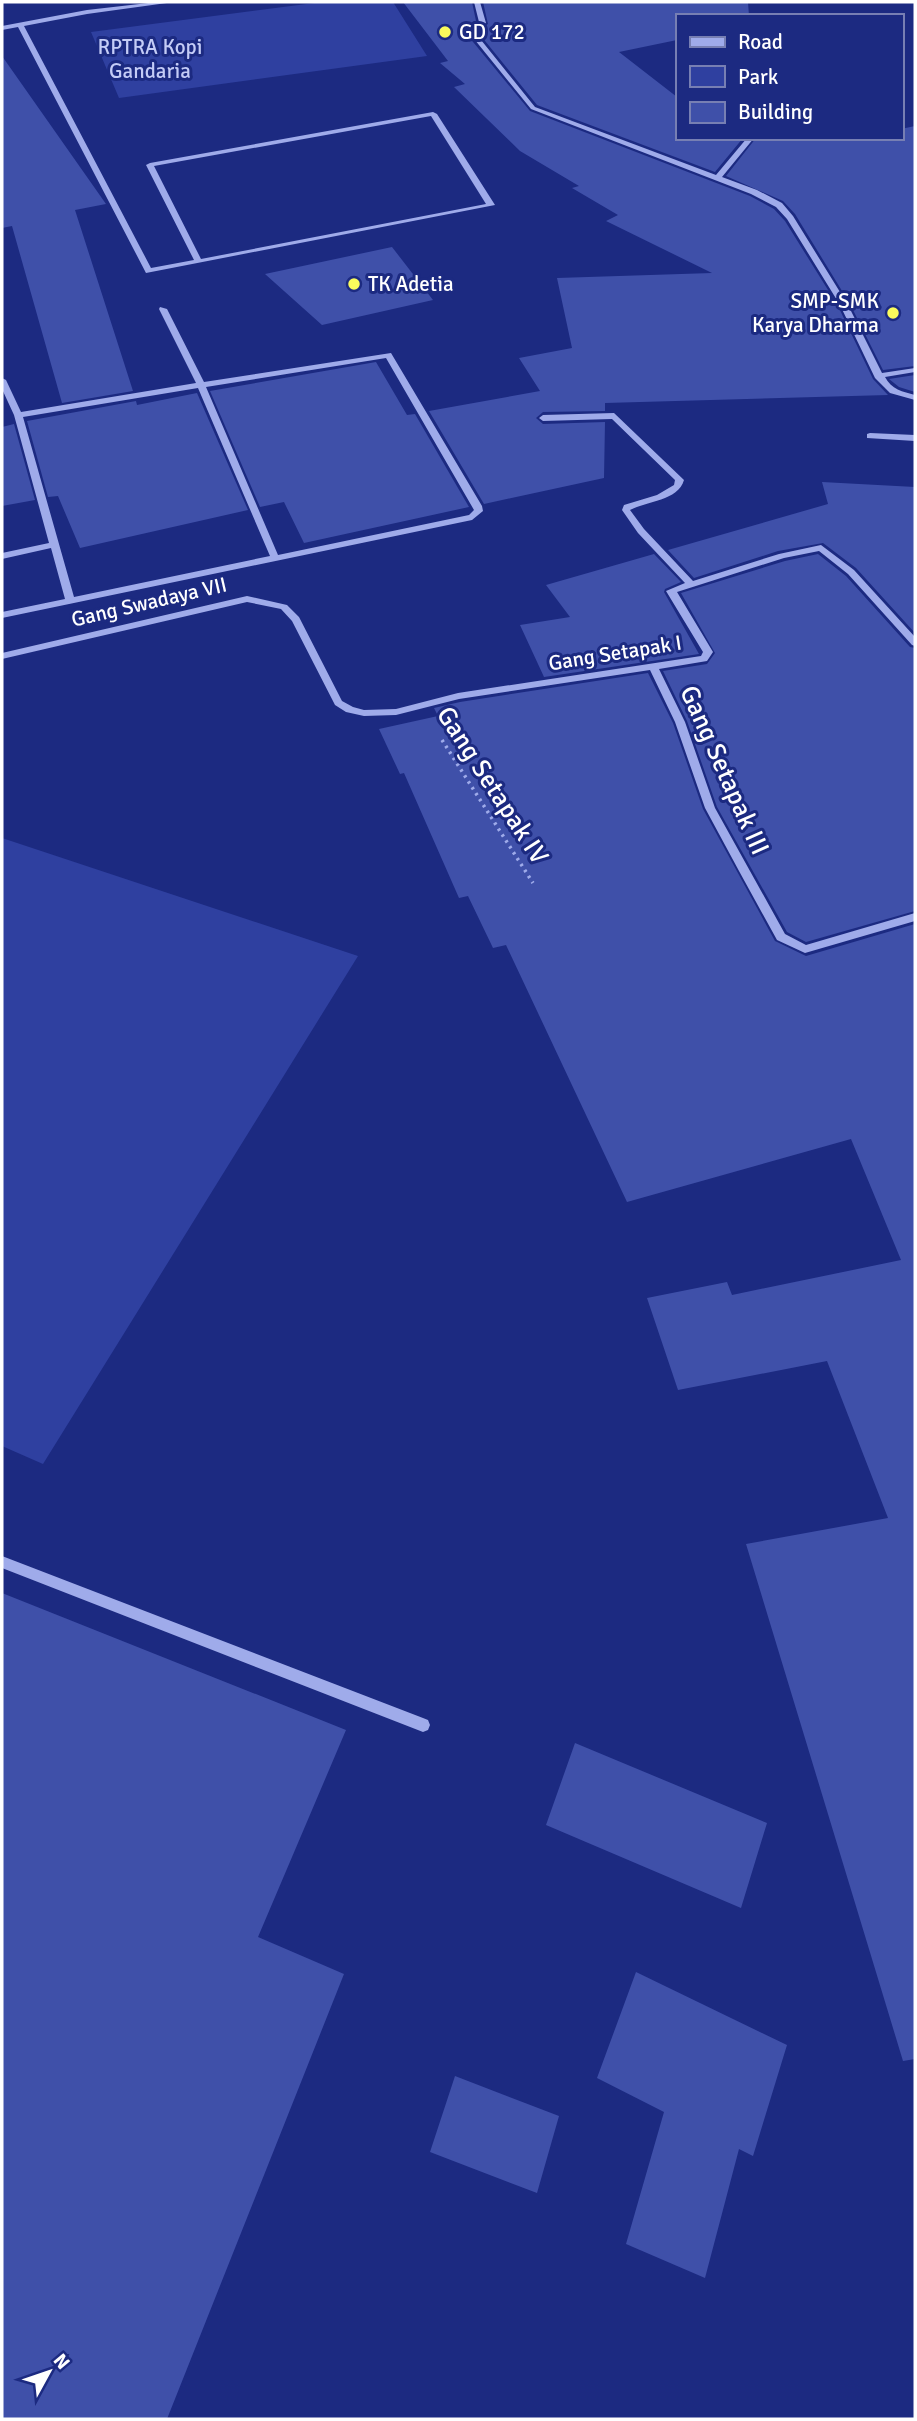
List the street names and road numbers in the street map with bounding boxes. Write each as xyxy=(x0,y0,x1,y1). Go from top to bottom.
street label: Gang Swadaya VII xyxy=(69,571,229,633)
street label: Gang Setapak I xyxy=(547,630,683,676)
street label: Gang Setapak III xyxy=(672,681,776,860)
street label: Gang Setapak IV xyxy=(429,701,555,870)

